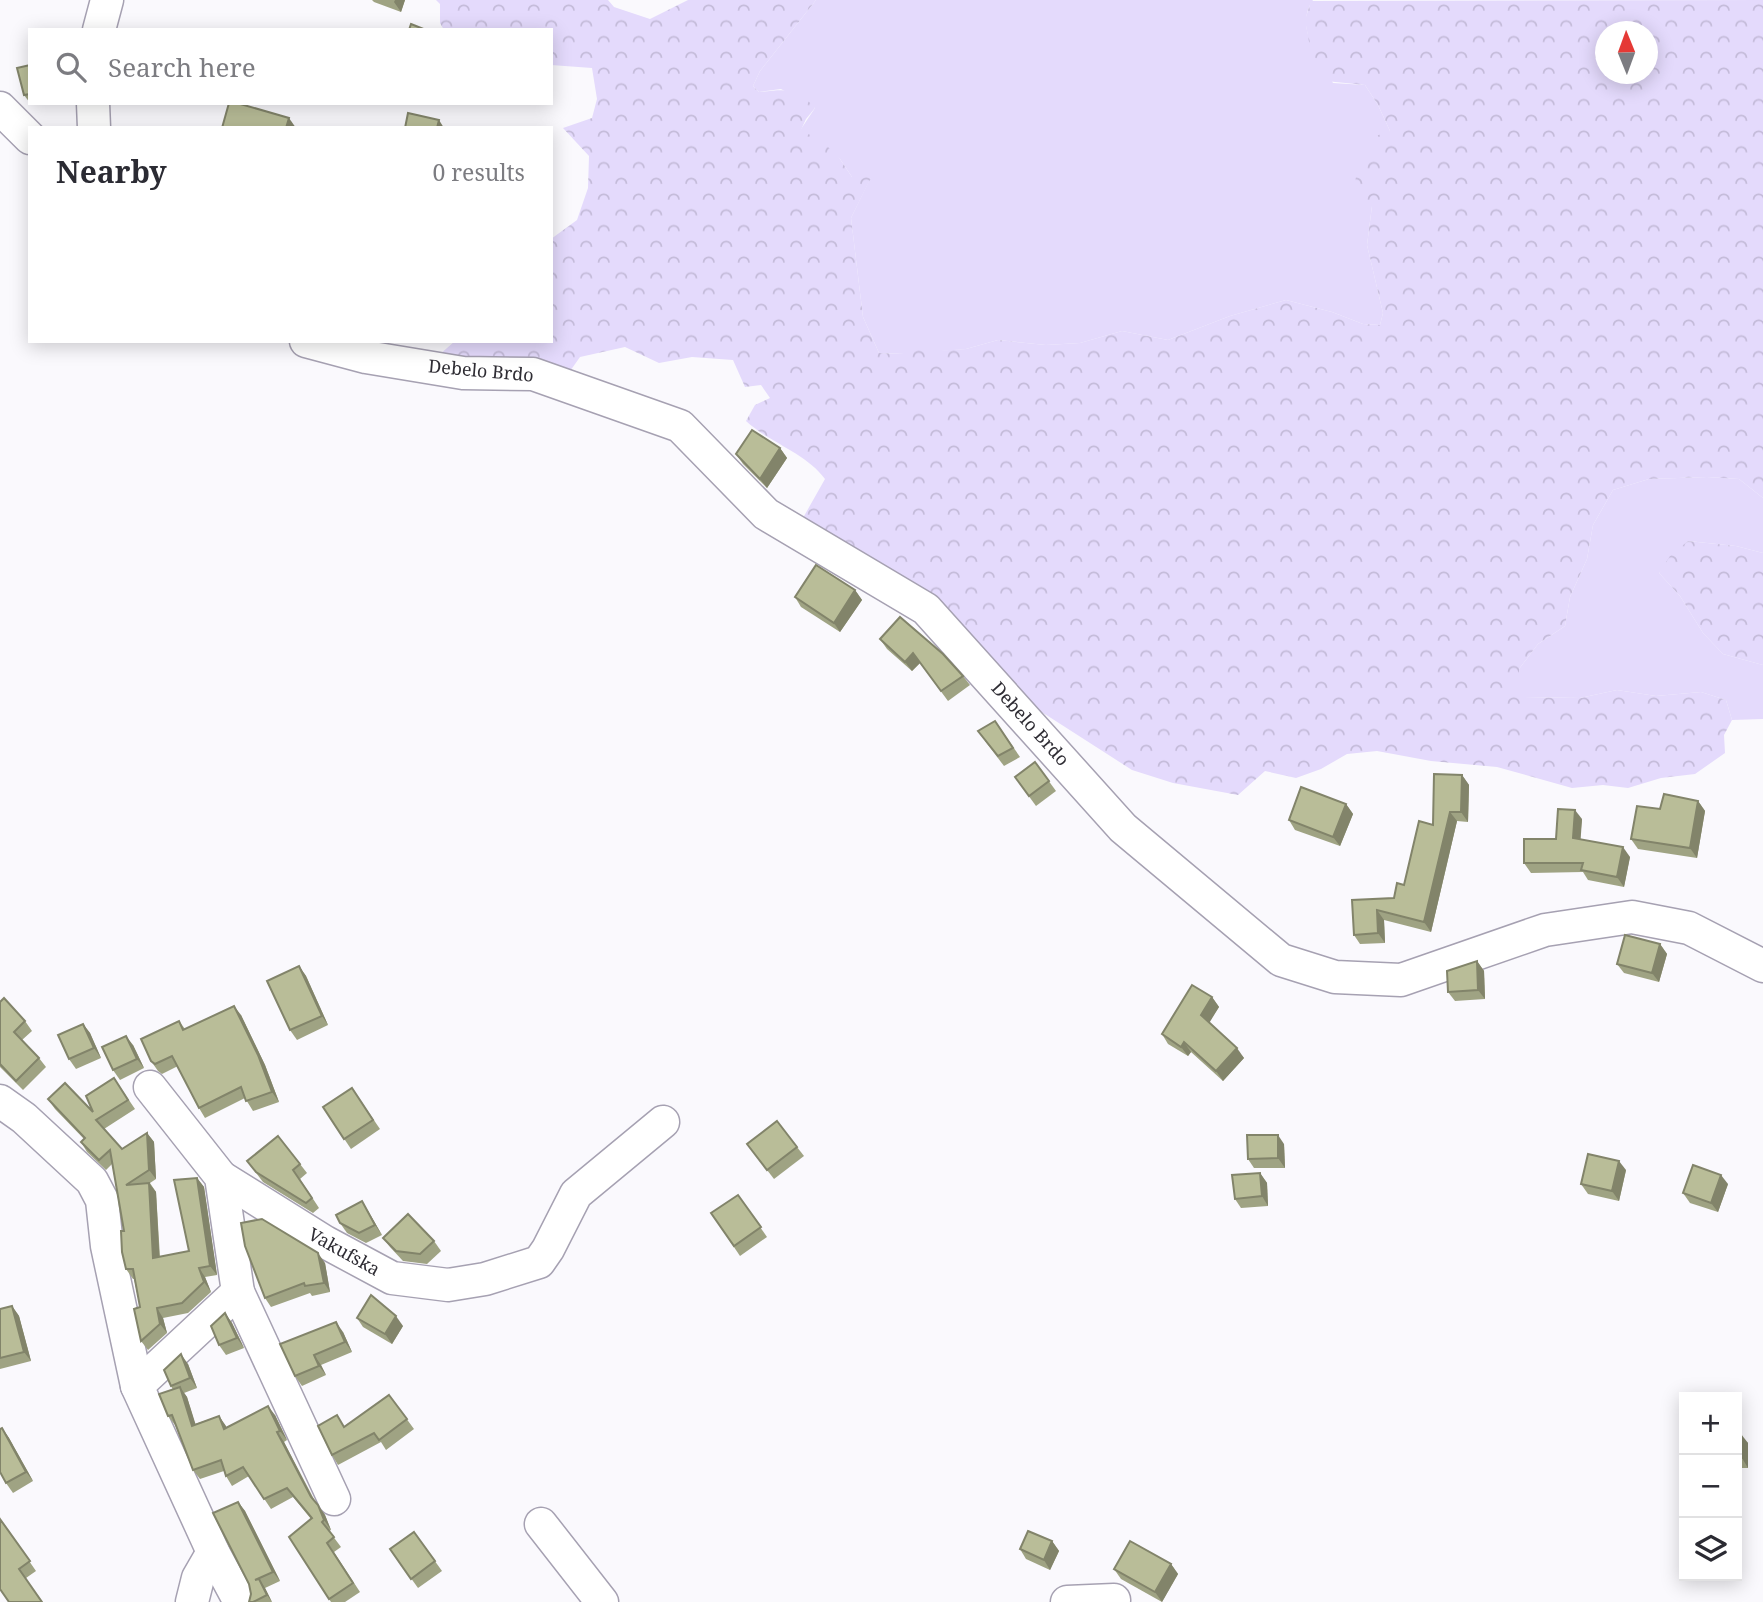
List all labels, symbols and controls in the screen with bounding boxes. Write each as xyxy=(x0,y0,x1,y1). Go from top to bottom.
north arrow xyxy=(1595,21,1658,84)
search box xyxy=(28,28,553,105)
icon: search xyxy=(52,48,90,86)
text: Search here xyxy=(108,49,256,85)
text: Nearby xyxy=(56,151,167,192)
text: 0 results xyxy=(432,156,525,188)
street label: Debelo Brdo xyxy=(427,353,535,387)
street label: Debelo Brdo xyxy=(986,676,1075,771)
street label: Vakufska xyxy=(304,1222,385,1281)
map controls xyxy=(1679,1392,1742,1581)
button: + xyxy=(1679,1392,1742,1455)
button: − xyxy=(1679,1455,1742,1518)
button: layers xyxy=(1679,1518,1742,1581)

